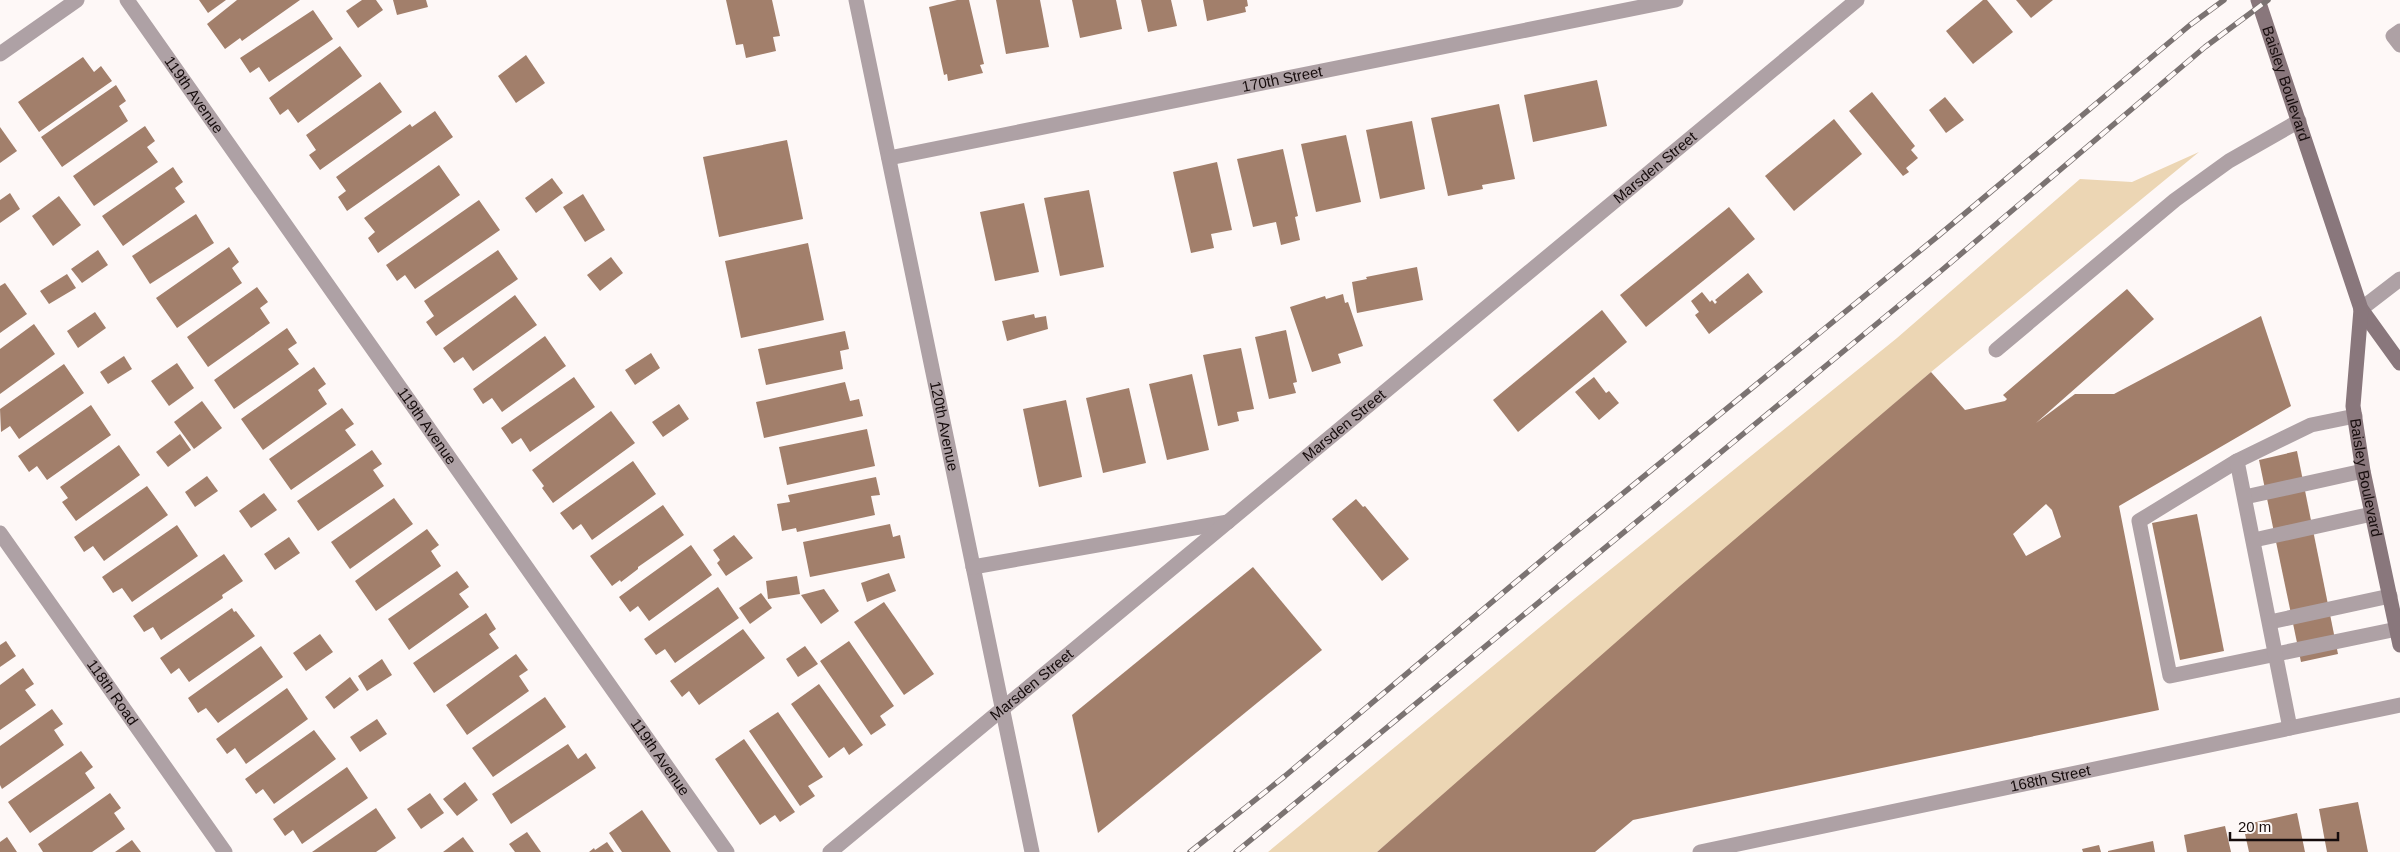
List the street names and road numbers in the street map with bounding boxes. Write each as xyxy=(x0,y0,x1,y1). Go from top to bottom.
street label: Baisley Boulevard xyxy=(2259,24,2313,143)
street label: 119th Avenue xyxy=(161,53,227,136)
street label: 170th Street xyxy=(1240,62,1325,95)
street label: Marsden Street xyxy=(1610,127,1700,206)
street label: 120th Avenue xyxy=(927,379,962,472)
street label: 119th Avenue xyxy=(394,384,460,468)
street label: Marsden Street xyxy=(1299,385,1389,464)
street label: Baisley Boulevard xyxy=(2347,417,2386,538)
street label: Marsden Street xyxy=(986,645,1077,724)
street label: 118th Road xyxy=(84,656,142,728)
street label: 119th Avenue xyxy=(628,715,694,799)
street label: 168th Street xyxy=(2008,761,2093,795)

